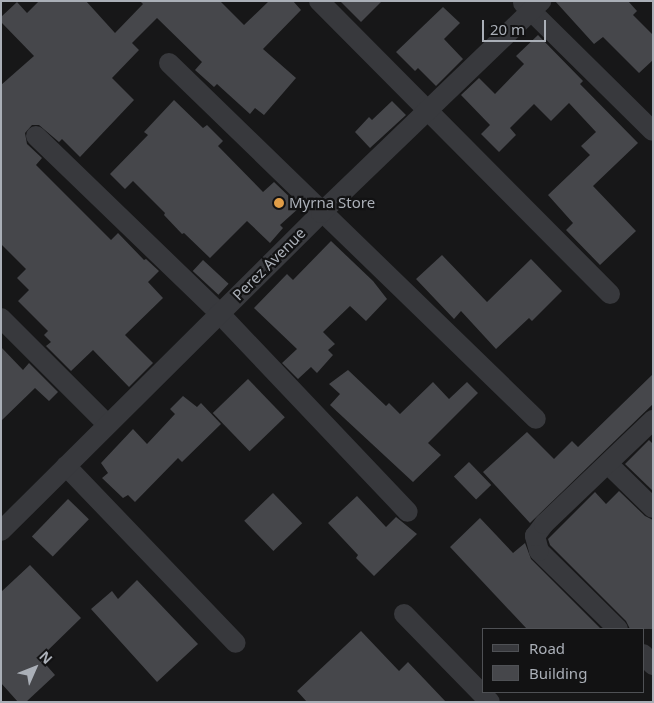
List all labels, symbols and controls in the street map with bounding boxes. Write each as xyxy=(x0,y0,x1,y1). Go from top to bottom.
scale bar xyxy=(484,10,548,42)
text: 20 m xyxy=(490,19,525,39)
place label: Myrna Store xyxy=(289,194,375,212)
marker: Myrna Store xyxy=(273,197,285,209)
street label: Perez Avenue xyxy=(229,224,309,304)
legend xyxy=(482,628,644,693)
text: Road xyxy=(529,638,565,658)
north arrow xyxy=(10,643,60,693)
text: N xyxy=(35,647,57,668)
text: Building xyxy=(529,663,587,683)

